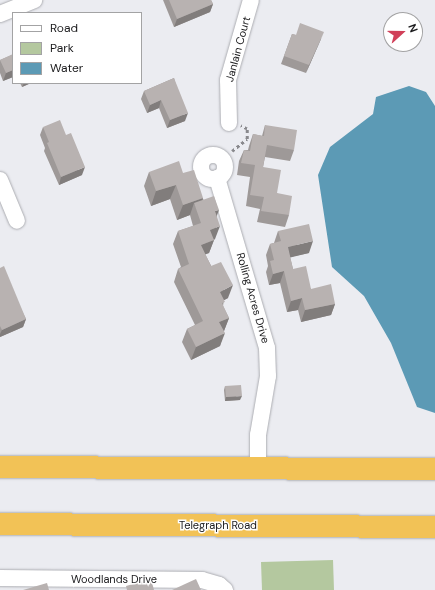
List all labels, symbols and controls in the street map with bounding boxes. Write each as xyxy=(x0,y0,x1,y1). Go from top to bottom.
legend xyxy=(12,12,142,84)
north arrow xyxy=(383,12,423,52)
street label: Janlain Court xyxy=(223,15,253,83)
text: Road xyxy=(50,20,78,36)
text: N xyxy=(405,22,421,34)
text: Park xyxy=(50,40,74,56)
text: Water xyxy=(50,60,83,76)
street label: Rolling Acres Drive xyxy=(234,251,272,345)
street label: Telegraph Road xyxy=(179,518,257,532)
street label: Woodlands Drive xyxy=(71,572,157,586)

